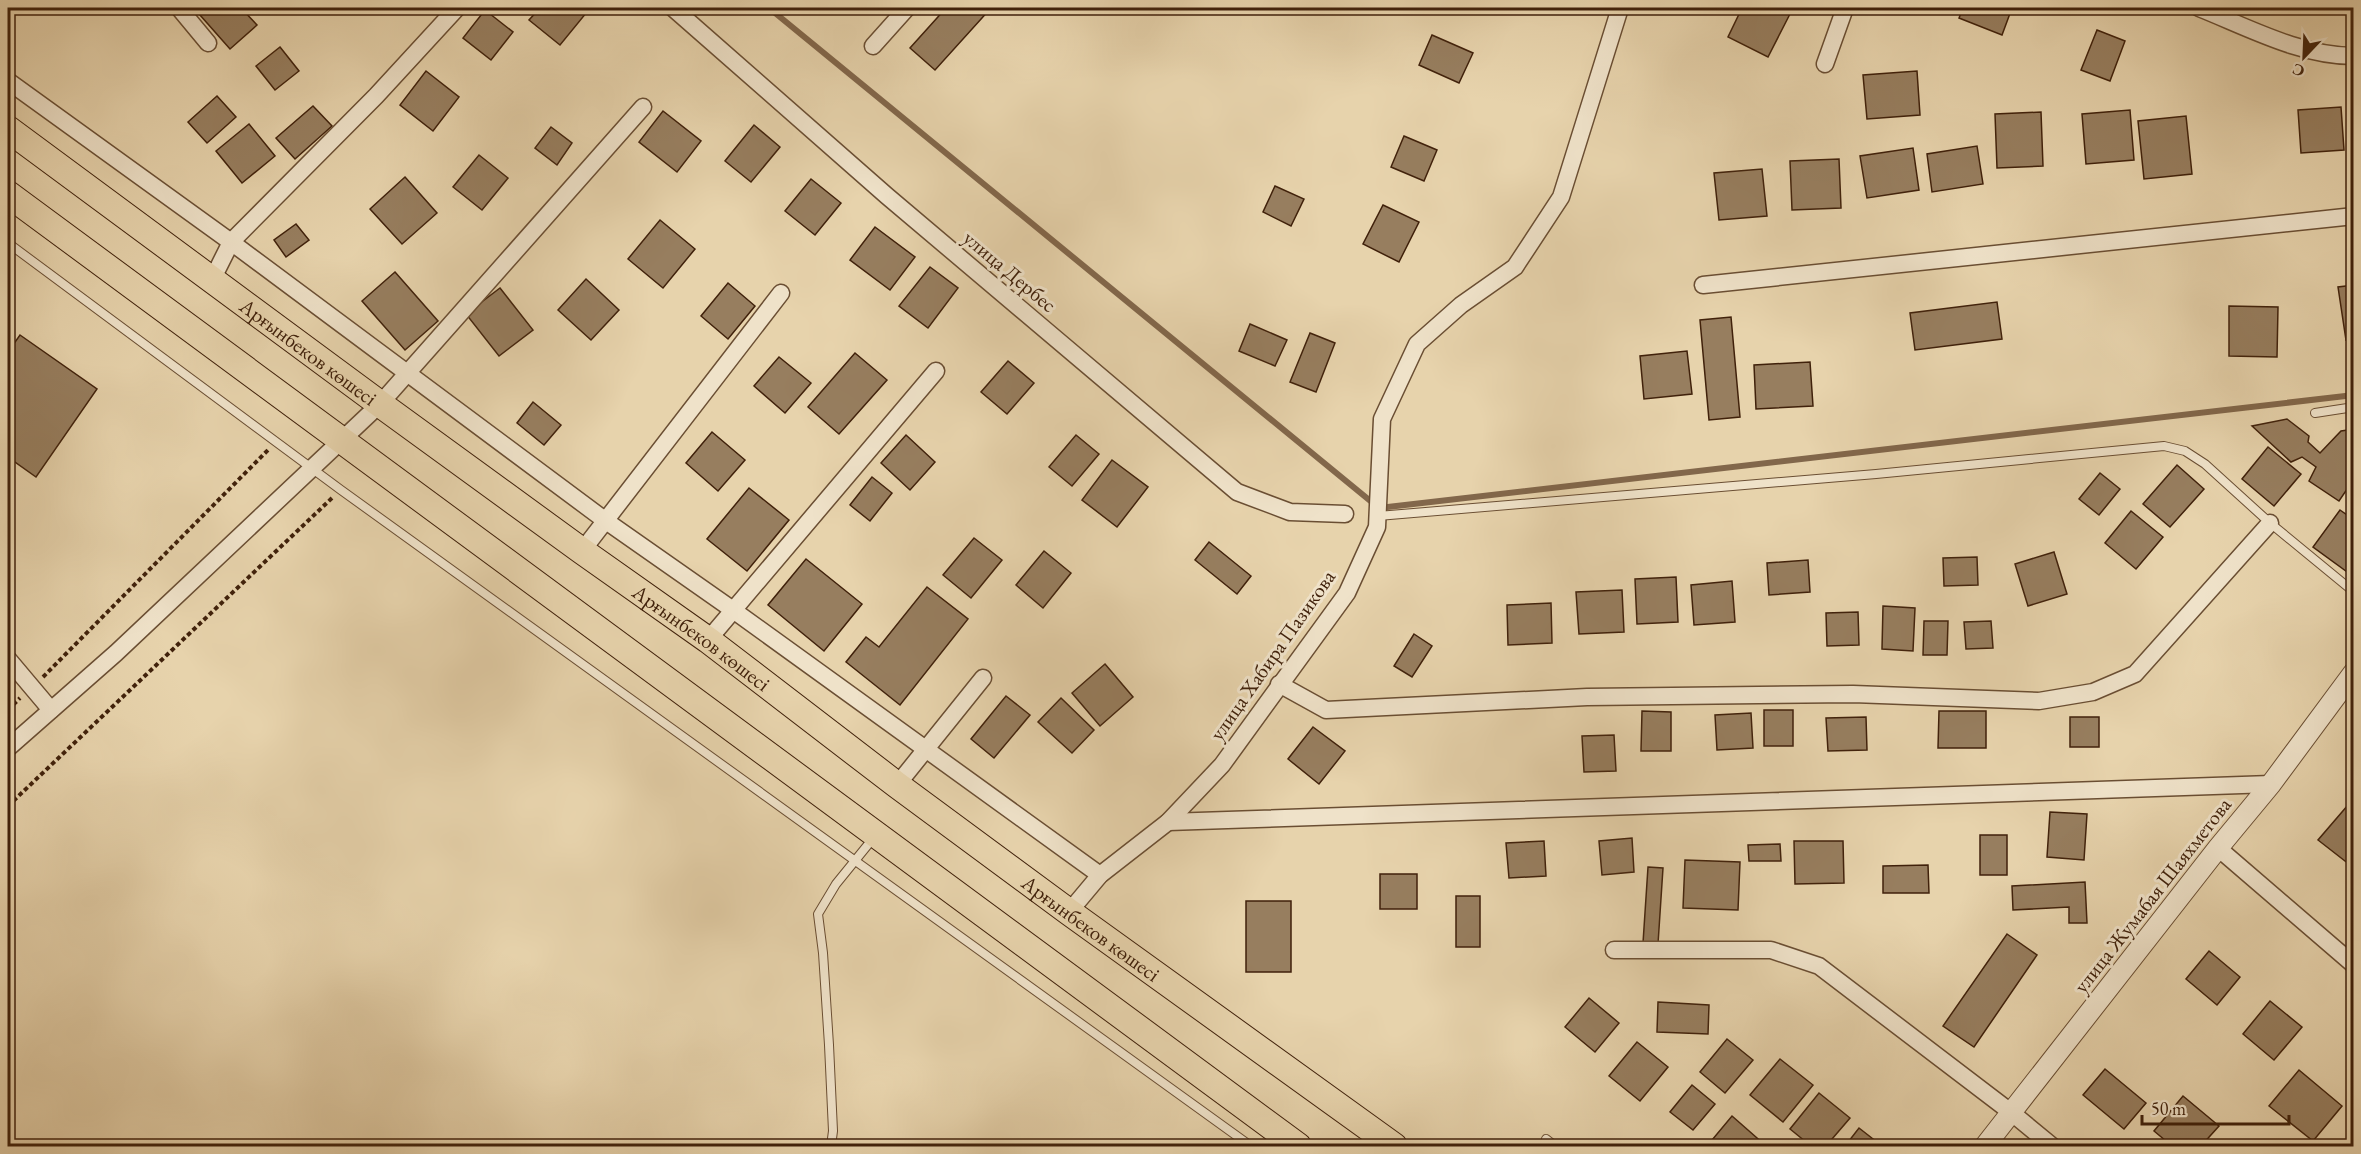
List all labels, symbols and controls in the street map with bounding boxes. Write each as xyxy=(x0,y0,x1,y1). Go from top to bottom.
north arrow xyxy=(2274,27,2334,87)
text: С xyxy=(2289,58,2308,82)
street label: улица Дербес xyxy=(958,224,1062,318)
street label: Арғынбеков көшесі xyxy=(234,291,383,411)
street label: улица Хабира Пазикова xyxy=(1203,564,1341,746)
street label: Арғынбеков көшесі xyxy=(627,577,776,697)
street label: улица Жумабая Шаяхметова xyxy=(2067,791,2237,998)
street label: Арғынбеков көшесі xyxy=(1016,868,1166,987)
scale bar xyxy=(2142,1088,2289,1126)
text: 50 m xyxy=(2151,1097,2186,1120)

